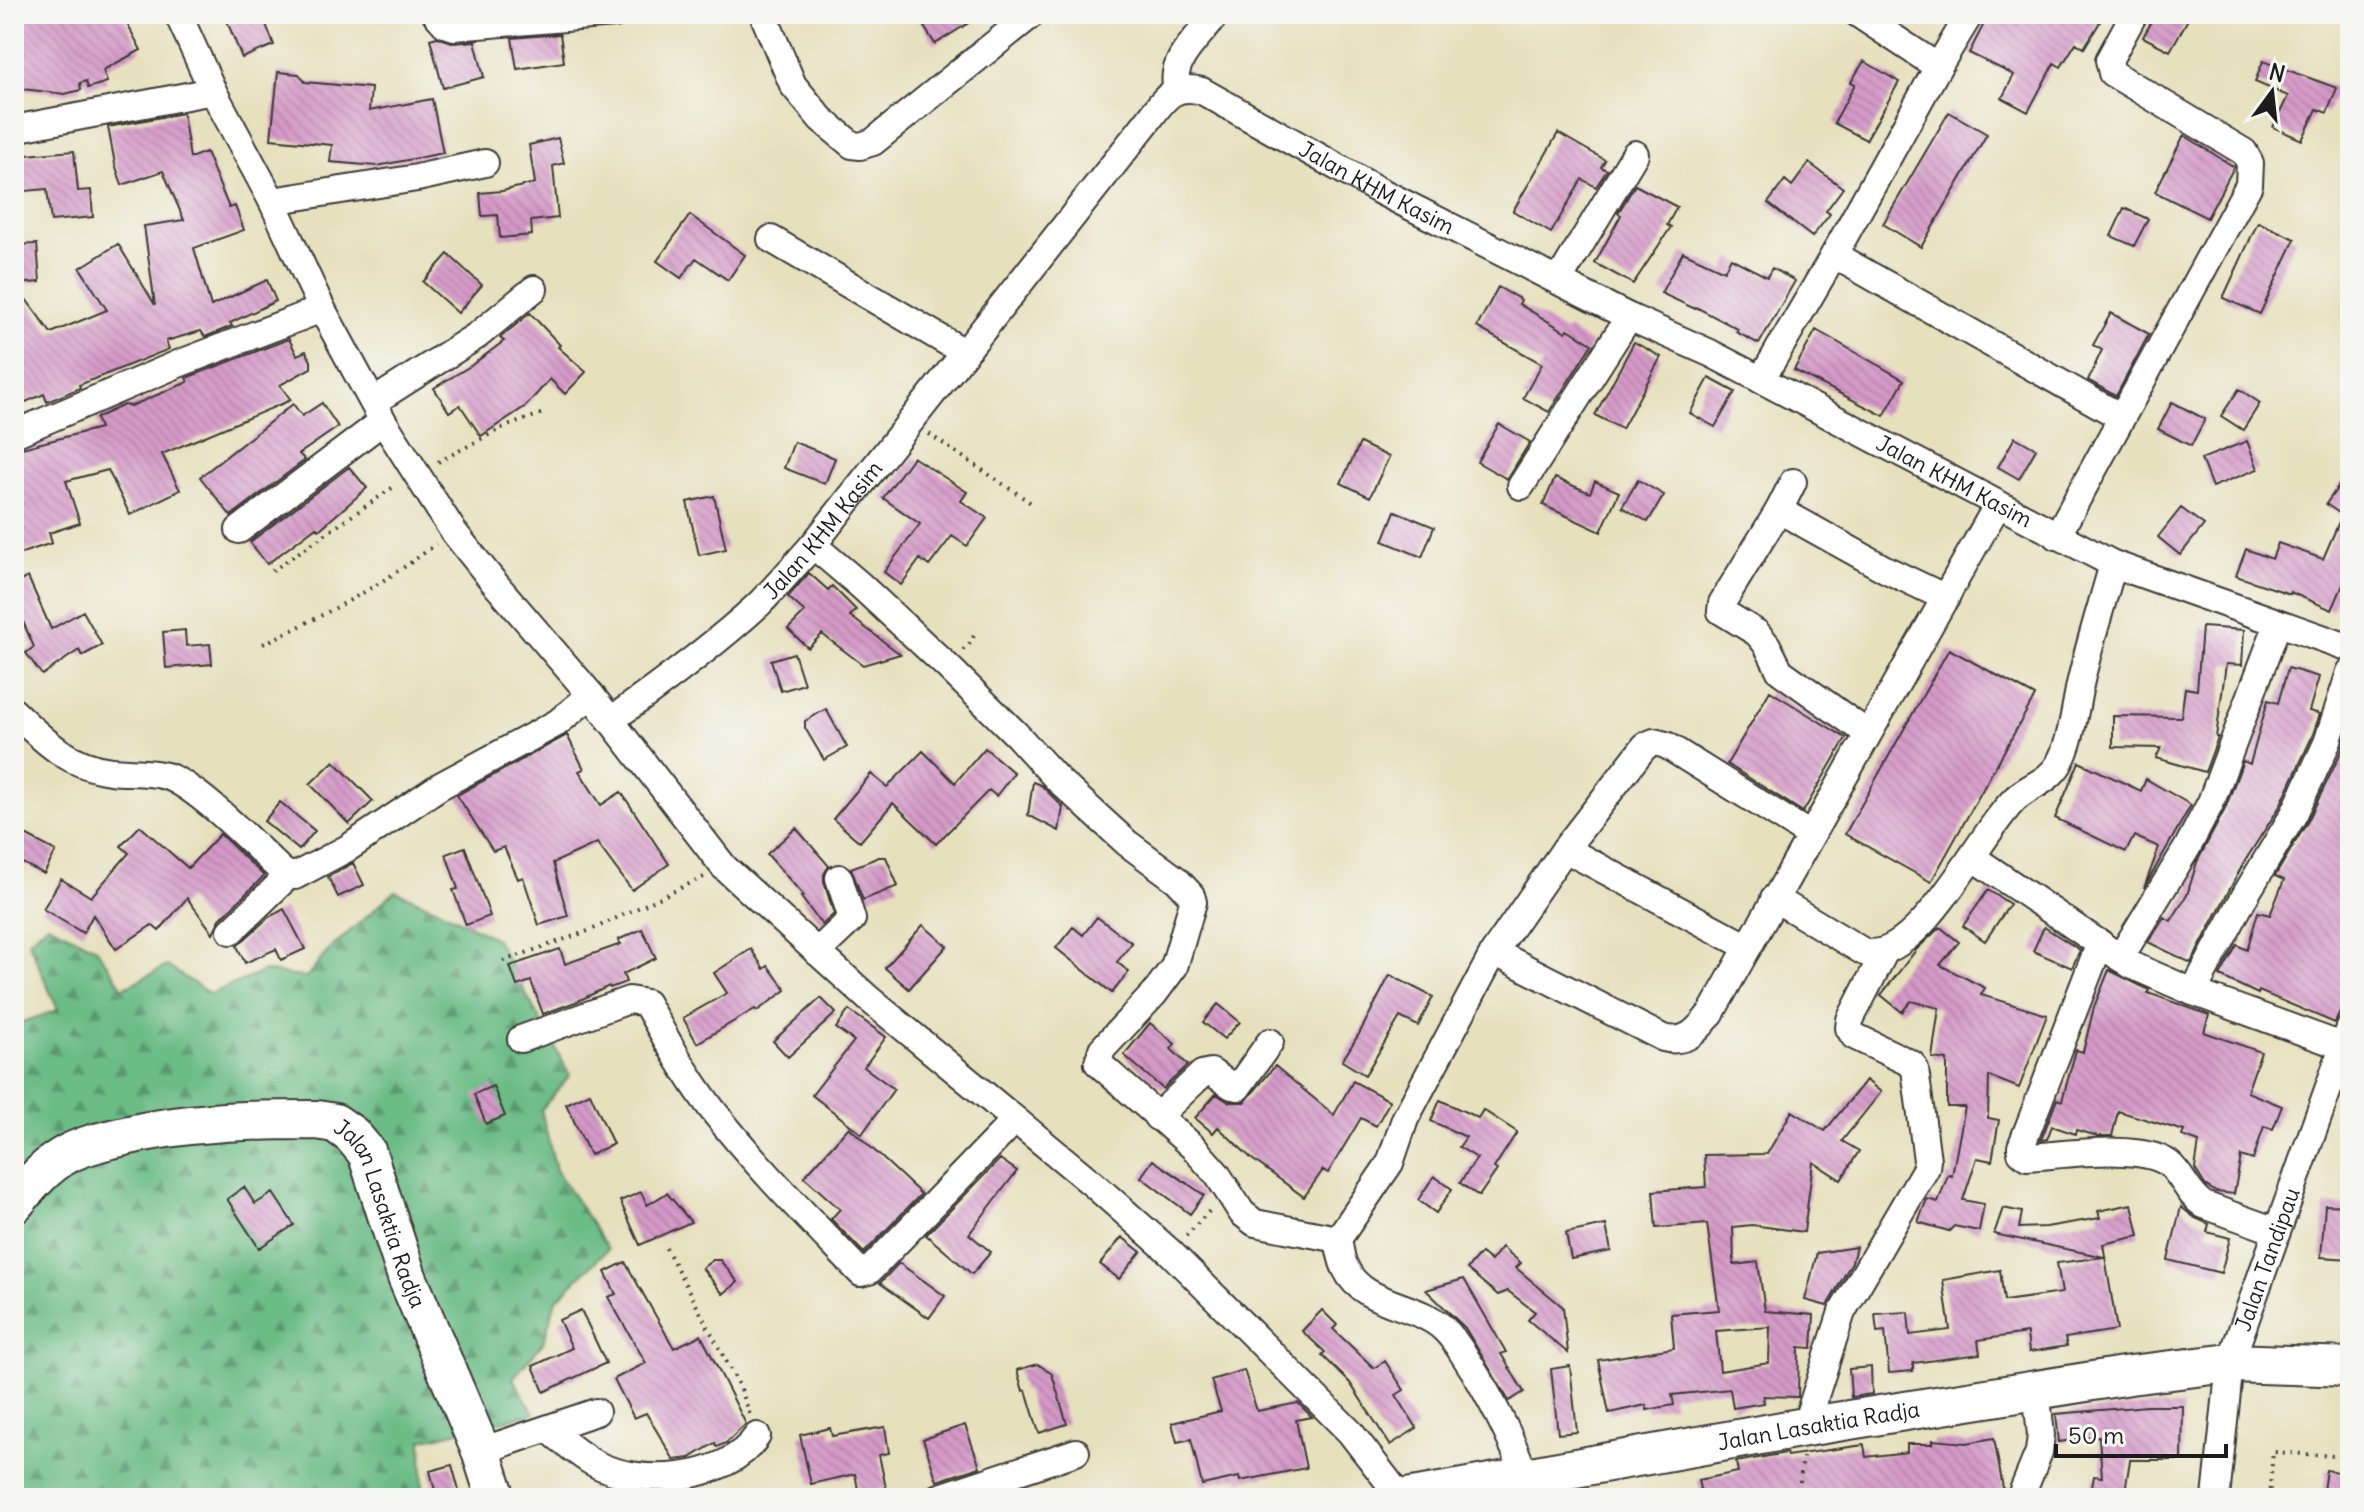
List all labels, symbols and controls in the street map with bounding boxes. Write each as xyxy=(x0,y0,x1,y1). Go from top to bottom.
north arrow xyxy=(2232,52,2312,132)
text: N xyxy=(2266,57,2288,88)
street label: Jalan KHM Kasim xyxy=(1294,135,1459,240)
street label: Jalan KHM Kasim xyxy=(1872,429,2037,533)
street label: Jalan KHM Kasim xyxy=(757,455,888,605)
street label: Jalan Lasaktia Radja xyxy=(329,1113,432,1312)
street label: Jalan Tandipau xyxy=(2229,1184,2306,1335)
street label: Jalan Lasaktia Radja xyxy=(1715,1395,1922,1456)
scale bar xyxy=(2056,1408,2226,1458)
text: 50 m xyxy=(2068,1420,2124,1450)

